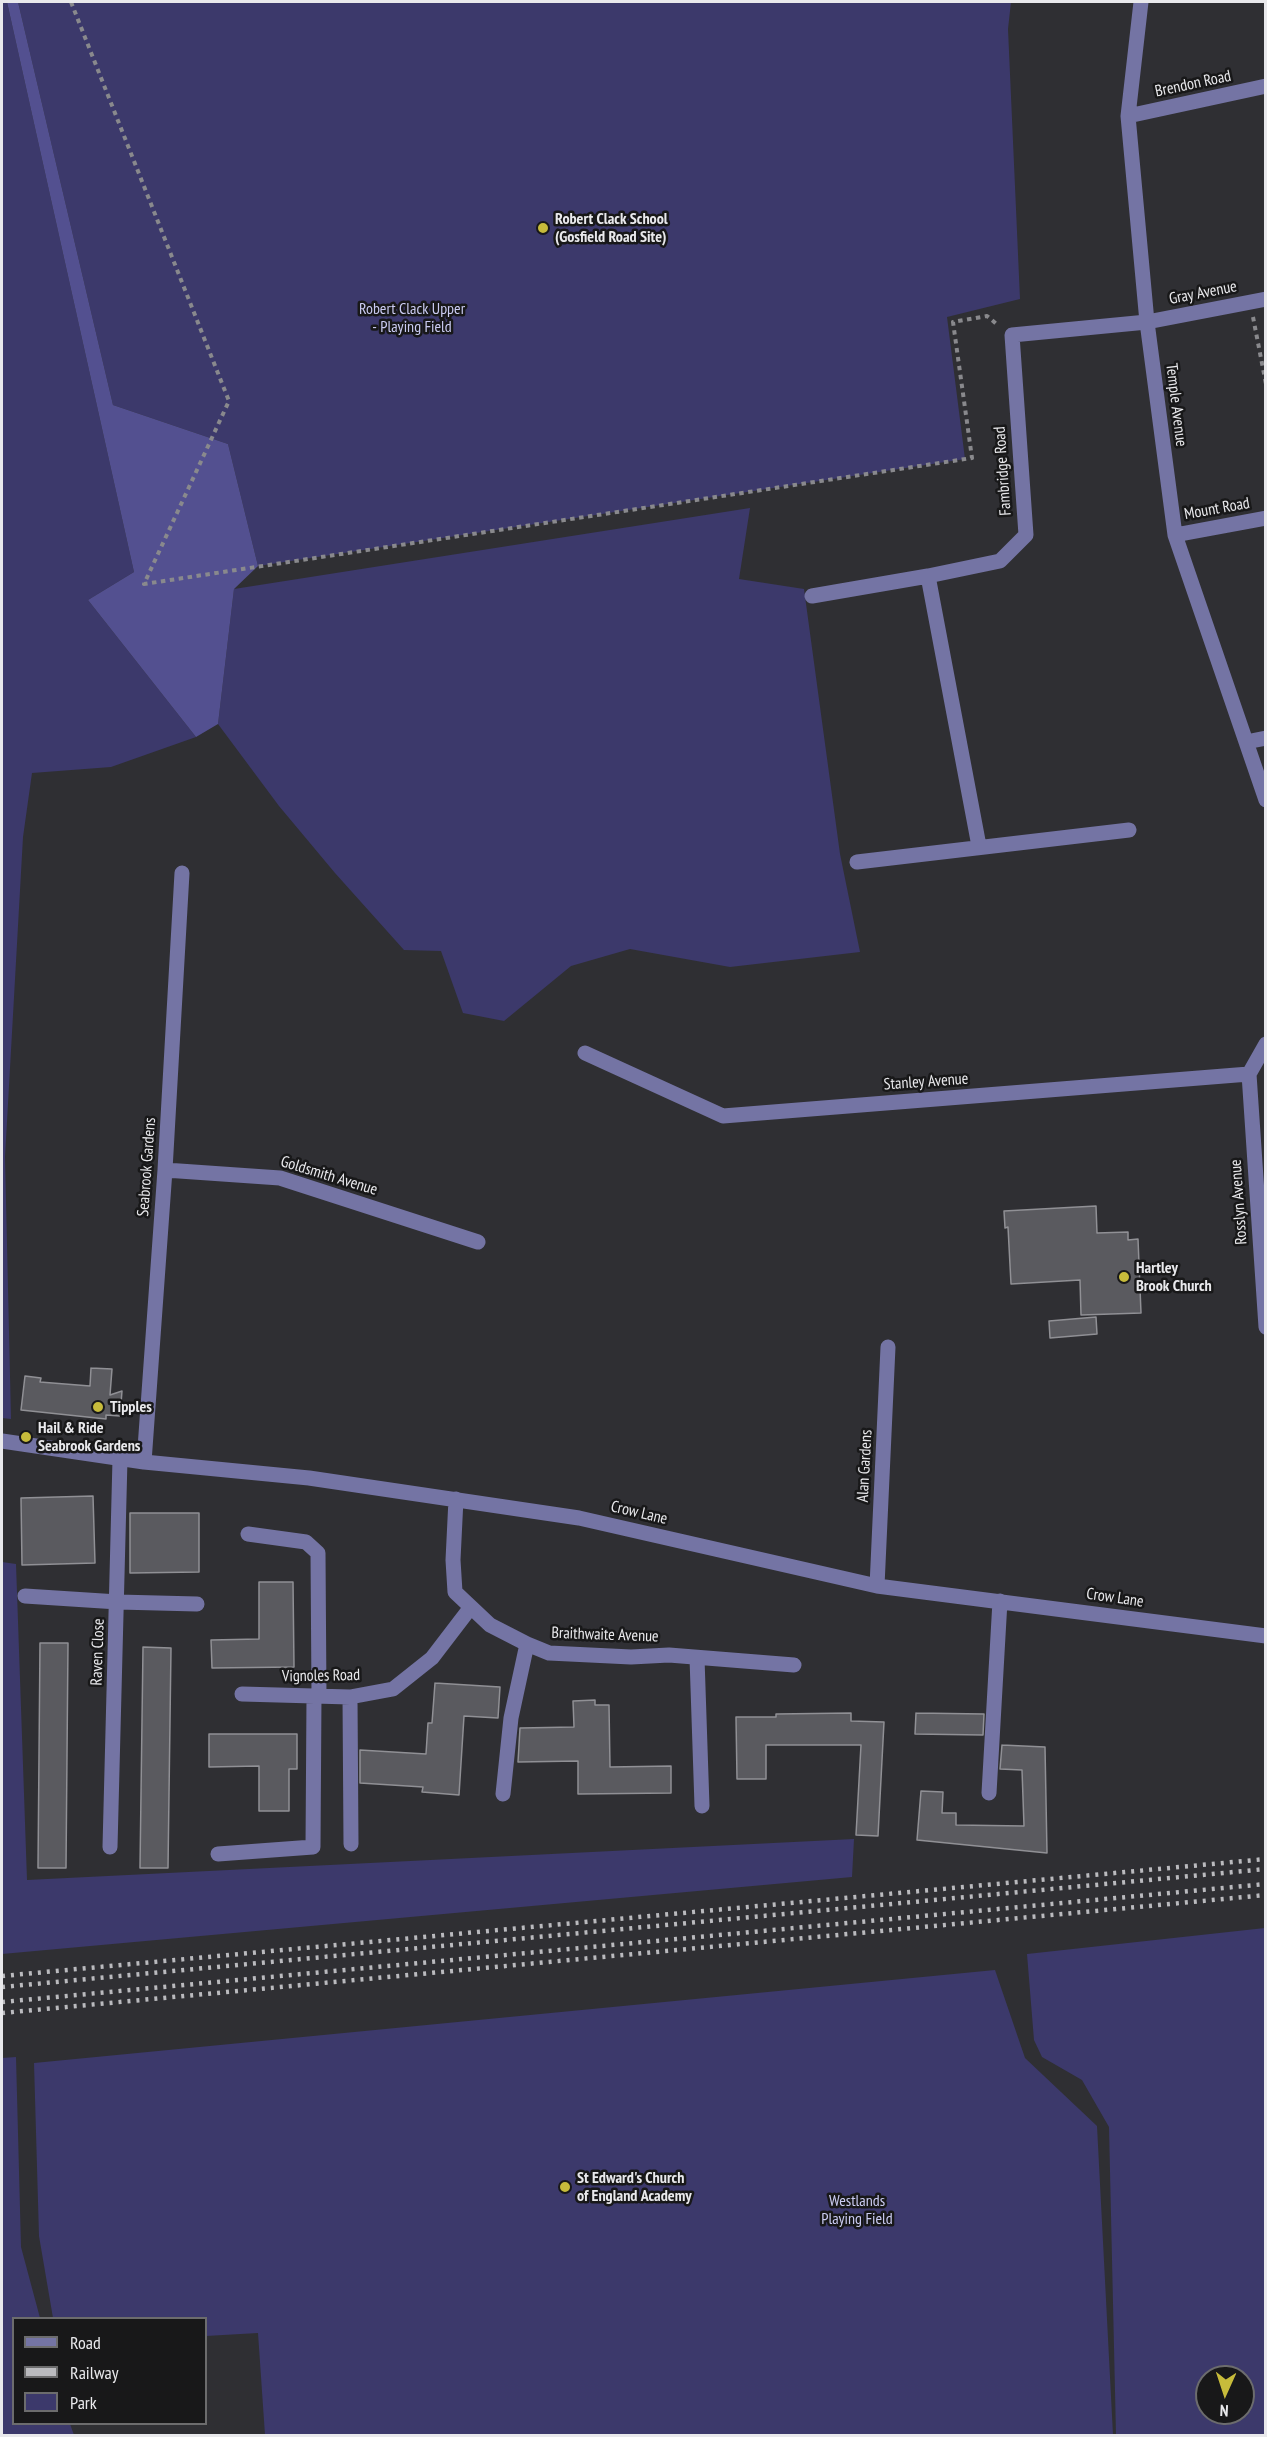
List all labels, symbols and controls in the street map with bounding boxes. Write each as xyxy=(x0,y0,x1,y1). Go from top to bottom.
street label: Brendon Road xyxy=(1153,67,1233,101)
place label: Robert Clack School (Gosfield Road Site) xyxy=(555,209,668,247)
marker: Robert Clack School (Gosfield Road Site) xyxy=(536,221,550,235)
street label: Gray Avenue xyxy=(1168,277,1238,309)
park label: Robert Clack Upper - Playing Field xyxy=(359,299,465,337)
street label: Temple Avenue xyxy=(1161,362,1191,448)
street label: Fambridge Road xyxy=(990,426,1016,516)
street label: Mount Road xyxy=(1183,494,1251,524)
street label: Stanley Avenue xyxy=(883,1069,969,1095)
street label: Seabrook Gardens xyxy=(134,1117,160,1217)
street label: Goldsmith Avenue xyxy=(278,1152,380,1200)
street label: Rosslyn Avenue xyxy=(1226,1159,1252,1245)
place label: Hartley Brook Church xyxy=(1136,1258,1212,1296)
marker: Hartley Brook Church xyxy=(1117,1270,1131,1284)
place label: Tipples xyxy=(110,1397,152,1417)
marker: Tipples xyxy=(91,1400,105,1414)
place label: Hail & Ride Seabrook Gardens xyxy=(38,1418,140,1456)
street label: Alan Gardens xyxy=(854,1429,876,1503)
marker: Hail & Ride Seabrook Gardens xyxy=(19,1430,33,1444)
street label: Crow Lane xyxy=(609,1497,669,1529)
street label: Crow Lane xyxy=(1085,1584,1145,1612)
street label: Raven Close xyxy=(87,1618,109,1686)
street label: Braithwaite Avenue xyxy=(551,1624,659,1646)
street label: Vignoles Road xyxy=(282,1666,360,1686)
place label: St Edward's Church of England Academy xyxy=(577,2168,692,2206)
marker: St Edward's Church of England Academy xyxy=(558,2180,572,2194)
park label: Westlands Playing Field xyxy=(821,2191,893,2229)
legend xyxy=(12,2317,207,2425)
text: Road xyxy=(70,2331,101,2354)
text: Railway xyxy=(70,2361,119,2384)
north arrow xyxy=(1195,2365,1255,2425)
text: Park xyxy=(70,2391,97,2414)
text: N xyxy=(1219,2401,1229,2421)

